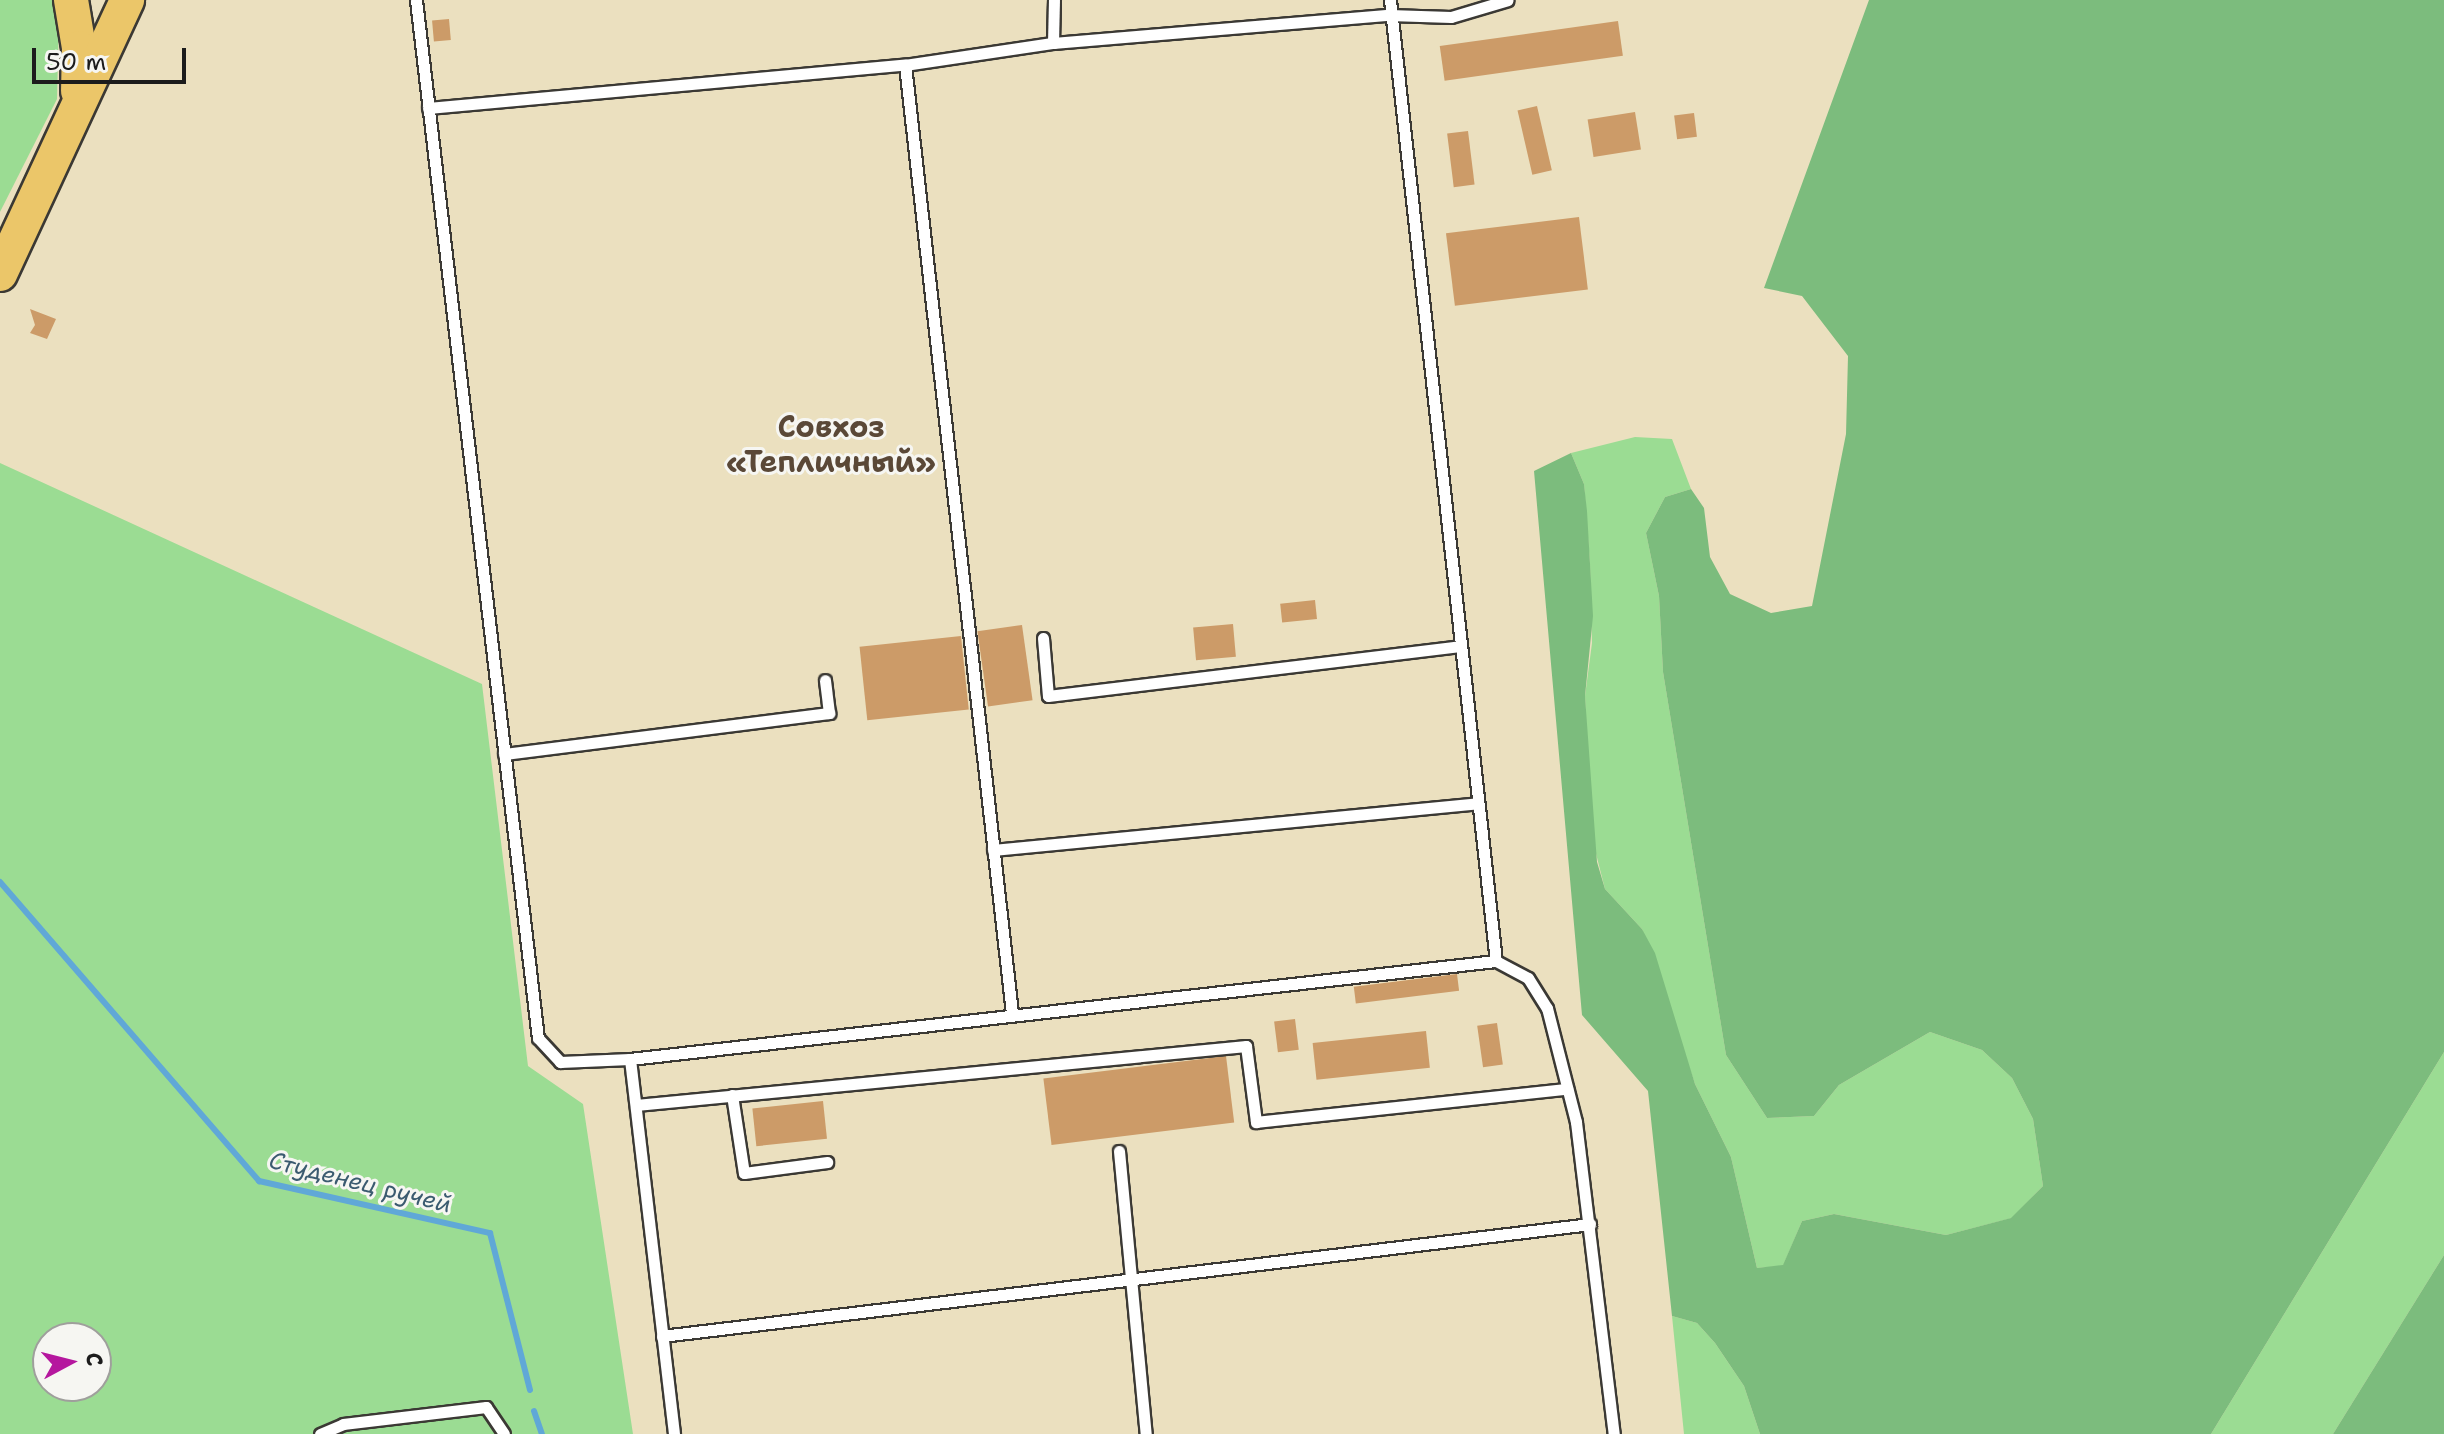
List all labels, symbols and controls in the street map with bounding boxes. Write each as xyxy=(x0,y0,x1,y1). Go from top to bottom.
scale bar xyxy=(36,32,190,82)
text: 50 m xyxy=(46,46,106,78)
district label: Совхоз «Тепличный» xyxy=(726,409,936,480)
water label: Студенец ручей xyxy=(266,1146,454,1220)
north arrow xyxy=(32,1322,112,1402)
text: С xyxy=(79,1351,110,1368)

